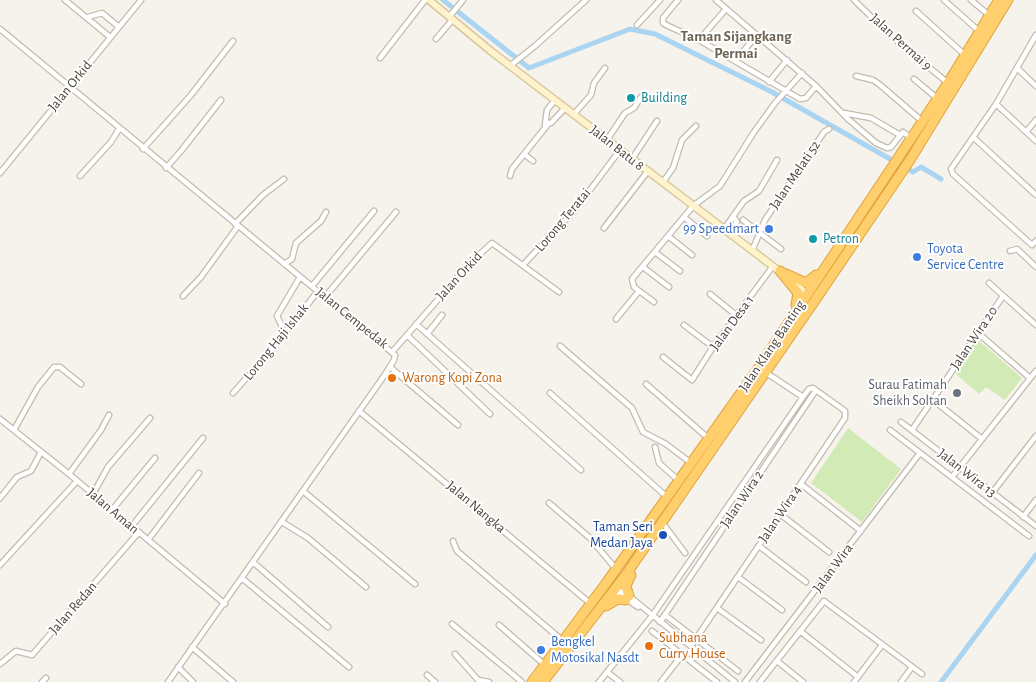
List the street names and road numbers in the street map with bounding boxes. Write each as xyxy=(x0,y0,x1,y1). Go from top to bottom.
street label: Jalan Permai 9 xyxy=(867,10,935,74)
street label: Jalan Orkid xyxy=(44,57,96,115)
street label: Jalan Batu 8 xyxy=(586,122,648,174)
street label: Jalan Melati 52 xyxy=(766,137,824,213)
street label: Lorong Teratai xyxy=(532,185,594,255)
street label: Jalan Orkid xyxy=(432,248,486,304)
street label: Jalan Cempedak xyxy=(312,284,392,352)
street label: Jalan Desa 1 xyxy=(706,292,758,354)
street label: Jalan Klang Banting xyxy=(735,297,809,395)
street label: Lorong Haji Ishak xyxy=(240,300,312,384)
street label: Jalan Wira 20 xyxy=(947,303,1001,373)
street label: Jalan Wira 13 xyxy=(934,445,1000,501)
street label: Jalan Wira 2 xyxy=(717,467,767,531)
street label: Jalan Nangka xyxy=(443,477,509,537)
street label: Jalan Wira 4 xyxy=(755,482,805,546)
street label: Jalan Aman xyxy=(84,484,142,538)
street label: Jalan Wira xyxy=(809,540,857,596)
street label: Jalan Redan xyxy=(46,578,100,638)

